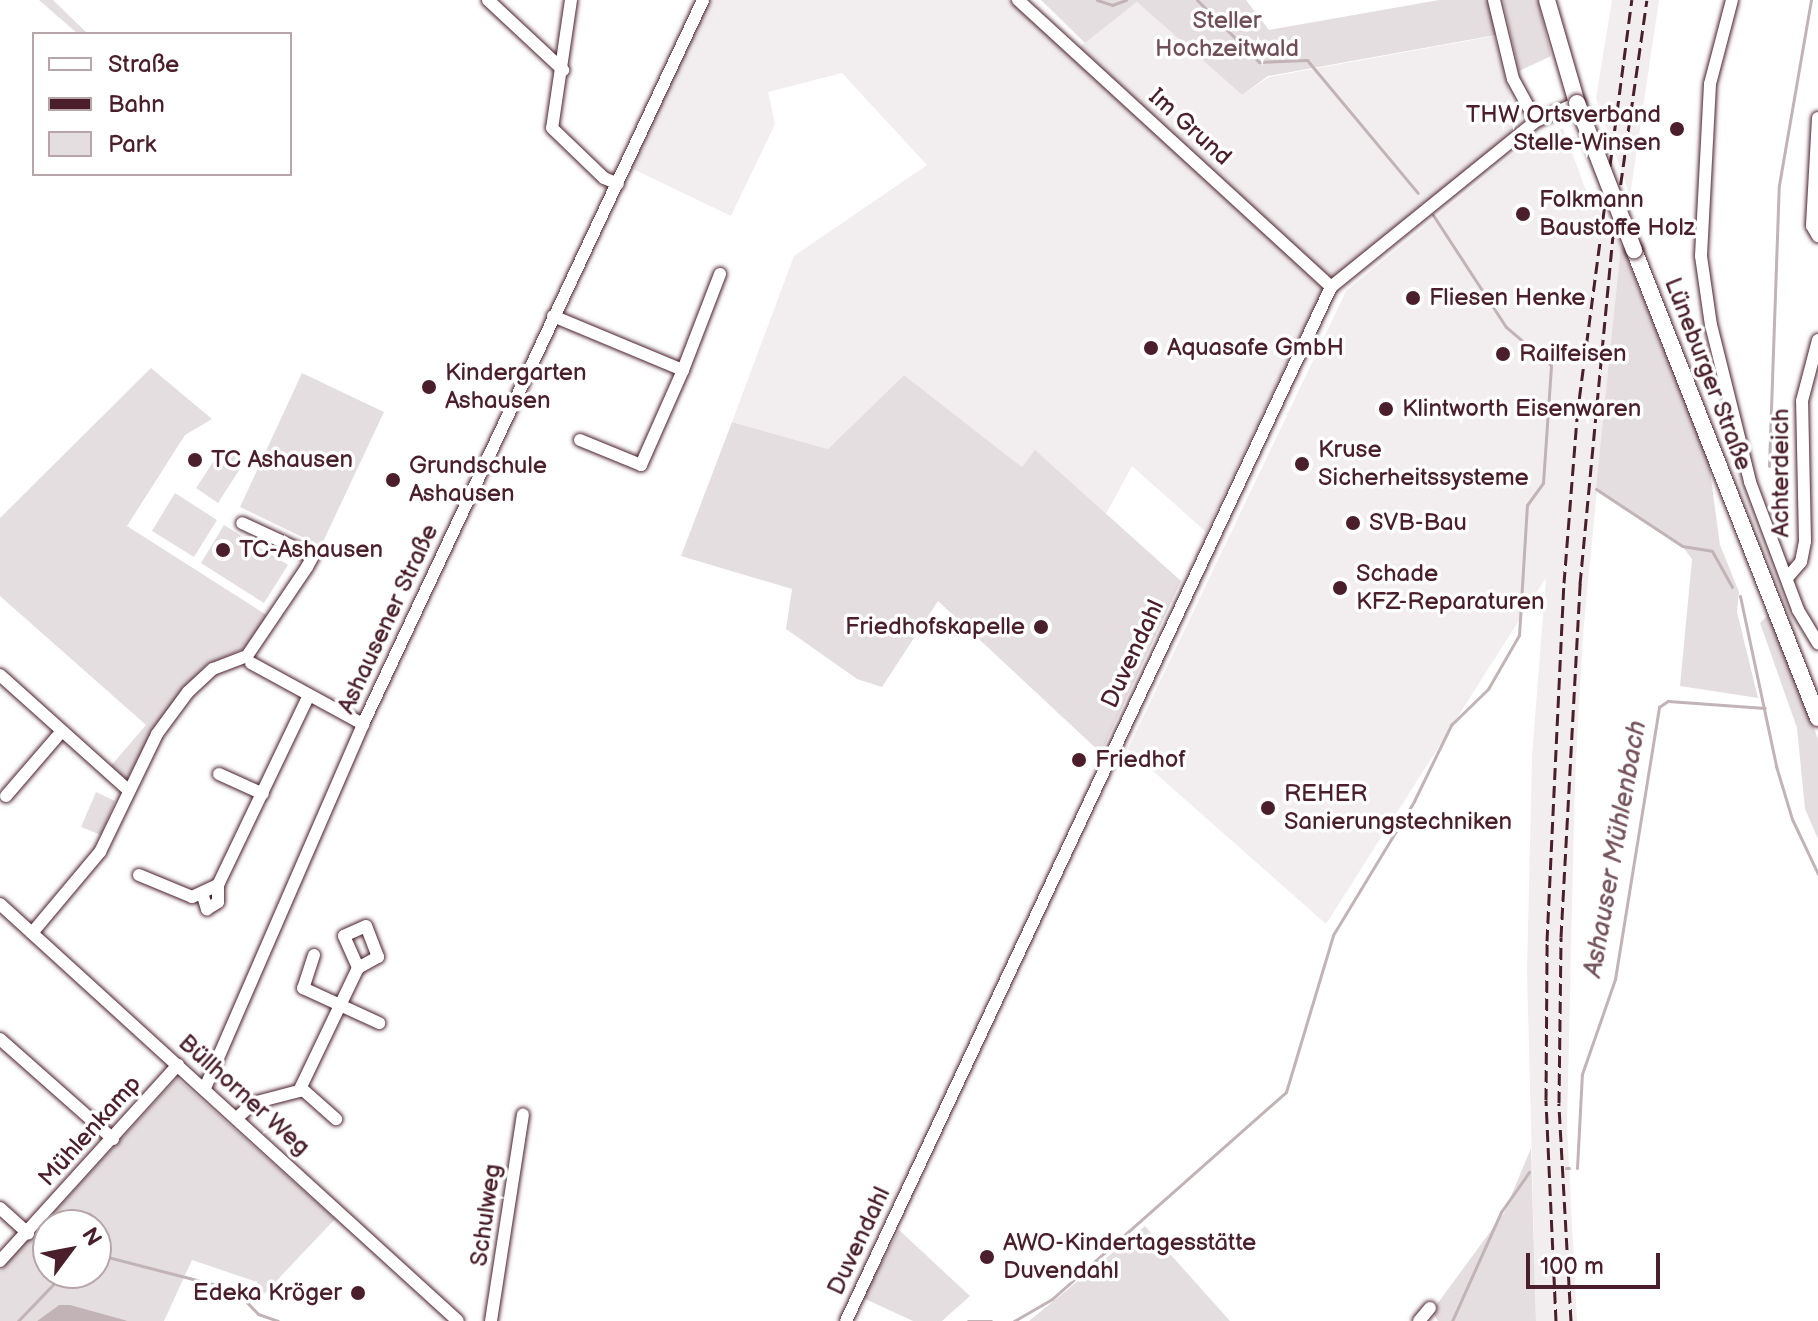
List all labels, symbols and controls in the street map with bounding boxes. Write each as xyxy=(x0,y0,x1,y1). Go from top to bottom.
park label: Steller Hochzeitwald xyxy=(1155,7,1299,63)
legend xyxy=(32,32,292,176)
text: Straße xyxy=(108,50,179,79)
street label: Im Grund xyxy=(1143,82,1237,172)
text: Bahn xyxy=(108,90,165,119)
place label: THW Ortsverband Stelle-Winsen xyxy=(1466,101,1661,157)
marker: THW Ortsverband Stelle-Winsen xyxy=(1668,120,1686,138)
text: Park xyxy=(108,130,156,159)
place label: Folkmann Baustoffe Holz xyxy=(1539,186,1695,242)
marker: Folkmann Baustoffe Holz xyxy=(1514,205,1532,223)
street label: Lüneburger Straße xyxy=(1658,273,1758,475)
place label: Fliesen Henke xyxy=(1429,284,1586,312)
marker: Fliesen Henke xyxy=(1404,289,1422,307)
place label: Aquasafe GmbH xyxy=(1167,334,1344,362)
marker: Aquasafe GmbH xyxy=(1142,339,1160,357)
place label: Railfeisen xyxy=(1519,340,1627,368)
marker: Railfeisen xyxy=(1494,345,1512,363)
place label: Kindergarten Ashausen xyxy=(445,359,587,415)
marker: Kindergarten Ashausen xyxy=(420,378,438,396)
place label: Klintworth Eisenwaren xyxy=(1402,395,1641,423)
marker: Klintworth Eisenwaren xyxy=(1377,400,1395,418)
street label: Achterdeich xyxy=(1767,409,1795,537)
place label: Kruse Sicherheitssysteme xyxy=(1318,436,1529,492)
place label: TC Ashausen xyxy=(211,446,353,474)
marker: TC Ashausen xyxy=(186,451,204,469)
place label: Grundschule Ashausen xyxy=(409,452,547,508)
marker: Kruse Sicherheitssysteme xyxy=(1293,455,1311,473)
marker: Grundschule Ashausen xyxy=(384,471,402,489)
place label: SVB-Bau xyxy=(1369,509,1467,537)
marker: SVB-Bau xyxy=(1344,514,1362,532)
street label: Ashausener Straße xyxy=(331,519,445,719)
place label: TC-Ashausen xyxy=(239,536,383,564)
marker: TC-Ashausen xyxy=(214,541,232,559)
place label: Schade KFZ-Reparaturen xyxy=(1356,560,1544,616)
marker: Schade KFZ-Reparaturen xyxy=(1331,579,1349,597)
street label: Duvendahl xyxy=(1095,595,1171,713)
place label: Friedhofskapelle xyxy=(845,613,1025,641)
marker: Friedhofskapelle xyxy=(1032,618,1050,636)
water label: Ashauser Mühlenbach xyxy=(1578,718,1654,980)
place label: Friedhof xyxy=(1095,746,1186,774)
marker: Friedhof xyxy=(1070,751,1088,769)
place label: REHER Sanierungstechniken xyxy=(1284,780,1512,836)
marker: REHER Sanierungstechniken xyxy=(1259,799,1277,817)
street label: Büllhorner Weg xyxy=(172,1028,316,1162)
street label: Mühlenkamp xyxy=(33,1070,147,1192)
street label: Schulweg xyxy=(465,1162,507,1268)
street label: Duvendahl xyxy=(821,1182,897,1300)
north arrow xyxy=(32,1209,112,1289)
text: N xyxy=(75,1223,107,1251)
place label: AWO-Kindertagesstätte Duvendahl xyxy=(1003,1229,1256,1285)
scale bar xyxy=(1530,1237,1664,1287)
marker: AWO-Kindertagesstätte Duvendahl xyxy=(978,1248,996,1266)
text: 100 m xyxy=(1540,1252,1604,1281)
place label: Edeka Kröger xyxy=(193,1279,342,1307)
marker: Edeka Kröger xyxy=(349,1284,367,1302)

